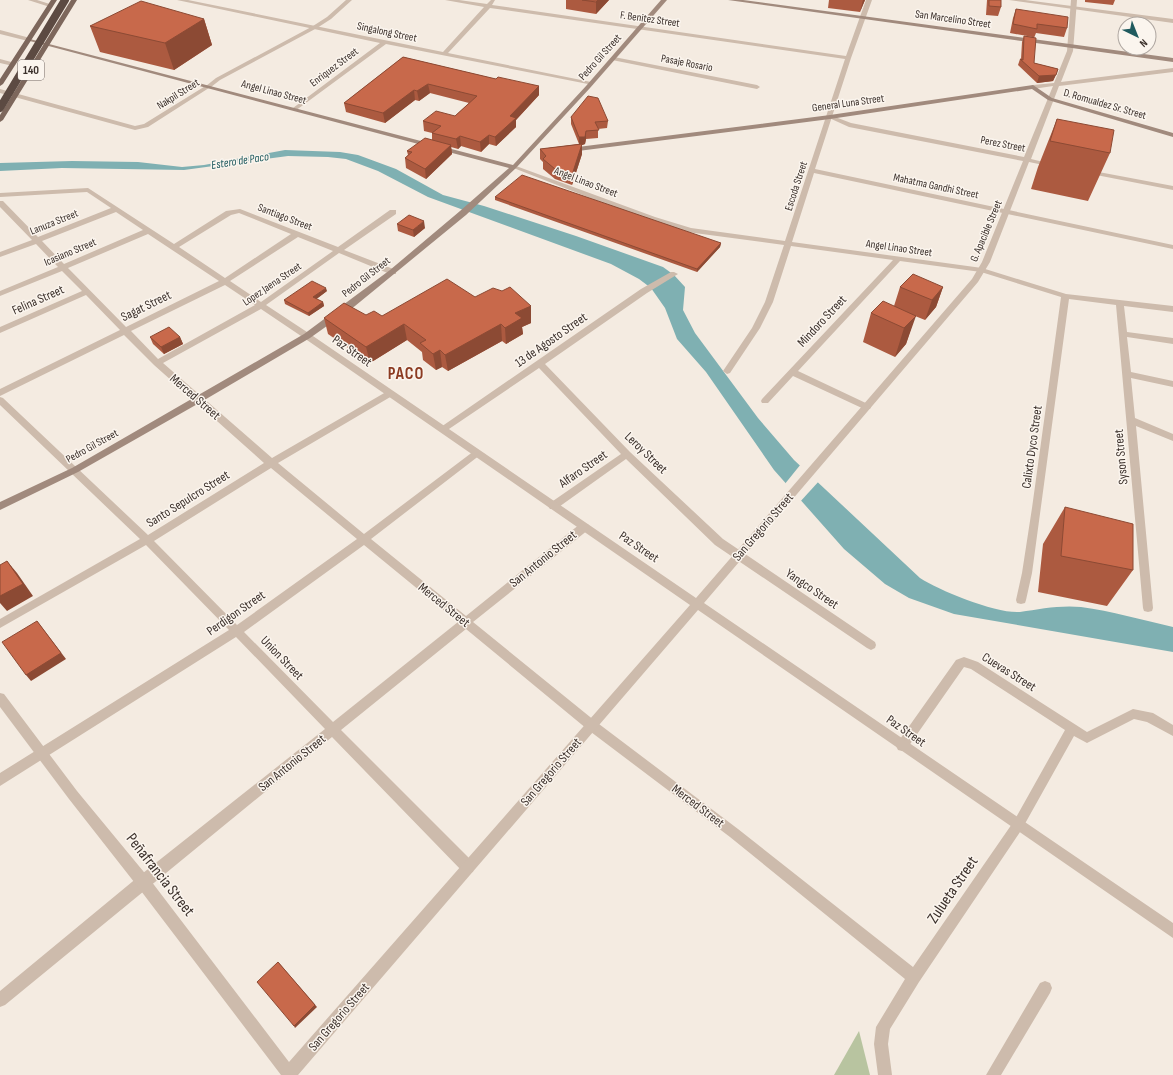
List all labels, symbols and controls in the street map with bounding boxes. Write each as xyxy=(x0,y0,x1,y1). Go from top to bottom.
street label: San Marcelino Street xyxy=(914,7,992,31)
street label: F. Benitez Street xyxy=(619,8,681,30)
north arrow xyxy=(1117,16,1157,56)
street label: Singalong Street xyxy=(356,19,419,45)
street label: Pedro Gil Street xyxy=(576,31,624,83)
text: N xyxy=(1137,36,1150,50)
street label: Enriquez Street xyxy=(307,44,361,89)
street label: Pasaje Rosario xyxy=(660,52,714,74)
road number: 140 xyxy=(18,60,44,80)
street label: Nakpil Street xyxy=(154,76,202,112)
street label: Angel Linao Street xyxy=(239,77,309,107)
street label: D. Romualdez Sr. Street xyxy=(1062,86,1148,122)
street label: General Luna Street xyxy=(811,91,886,114)
street label: Perez Street xyxy=(979,133,1027,155)
water label: Estero de Paco xyxy=(210,149,270,173)
street label: Escoda Street xyxy=(782,159,810,212)
street label: Angel Linao Street xyxy=(552,164,620,200)
street label: Mahatma Gandhi Street xyxy=(892,171,980,202)
street label: G. Apacible Street xyxy=(967,198,1005,264)
street label: Santiago Street xyxy=(256,201,315,234)
street label: Lanuza Street xyxy=(28,206,81,238)
street label: Icasiano Street xyxy=(42,235,99,269)
street label: Angel Linao Street xyxy=(864,237,934,259)
street label: Pedro Gil Street xyxy=(339,254,393,300)
street label: Lopez Jaena Street xyxy=(240,259,304,308)
street label: Felina Street xyxy=(10,281,66,319)
street label: Sagat Street xyxy=(118,287,174,325)
street label: Mindoro Street xyxy=(794,292,850,350)
street label: 13 de Agosto Street xyxy=(512,309,590,371)
street label: Paz Street xyxy=(329,332,375,370)
district label: PACO xyxy=(388,364,424,384)
street label: Merced Street xyxy=(166,371,224,423)
street label: Calixto Dyco Street xyxy=(1018,404,1046,490)
street label: Pedro Gil Street xyxy=(64,426,121,466)
street label: Leroy Street xyxy=(621,429,671,477)
street label: Syson Street xyxy=(1111,429,1131,485)
street label: Alfaro Street xyxy=(555,447,610,492)
street label: Santo Sepulcro Street xyxy=(143,467,233,531)
street label: San Gregorio Street xyxy=(729,490,797,564)
street label: San Antonio Street xyxy=(506,527,580,591)
street label: Paz Street xyxy=(616,528,662,566)
street label: Yangco Street xyxy=(782,565,842,613)
street label: Merced Street xyxy=(415,579,473,631)
street label: Perdigon Street xyxy=(204,587,268,639)
street label: Union Street xyxy=(257,633,307,683)
street label: Cuevas Street xyxy=(979,649,1039,695)
street label: Paz Street xyxy=(883,712,929,750)
street label: San Antonio Street xyxy=(255,731,329,795)
street label: San Gregorio Street xyxy=(517,735,585,809)
street label: Merced Street xyxy=(669,781,728,831)
street label: Peñafrancia Street xyxy=(122,830,198,920)
street label: Zulueta Street xyxy=(924,853,982,927)
street label: San Gregorio Street xyxy=(305,980,373,1054)

